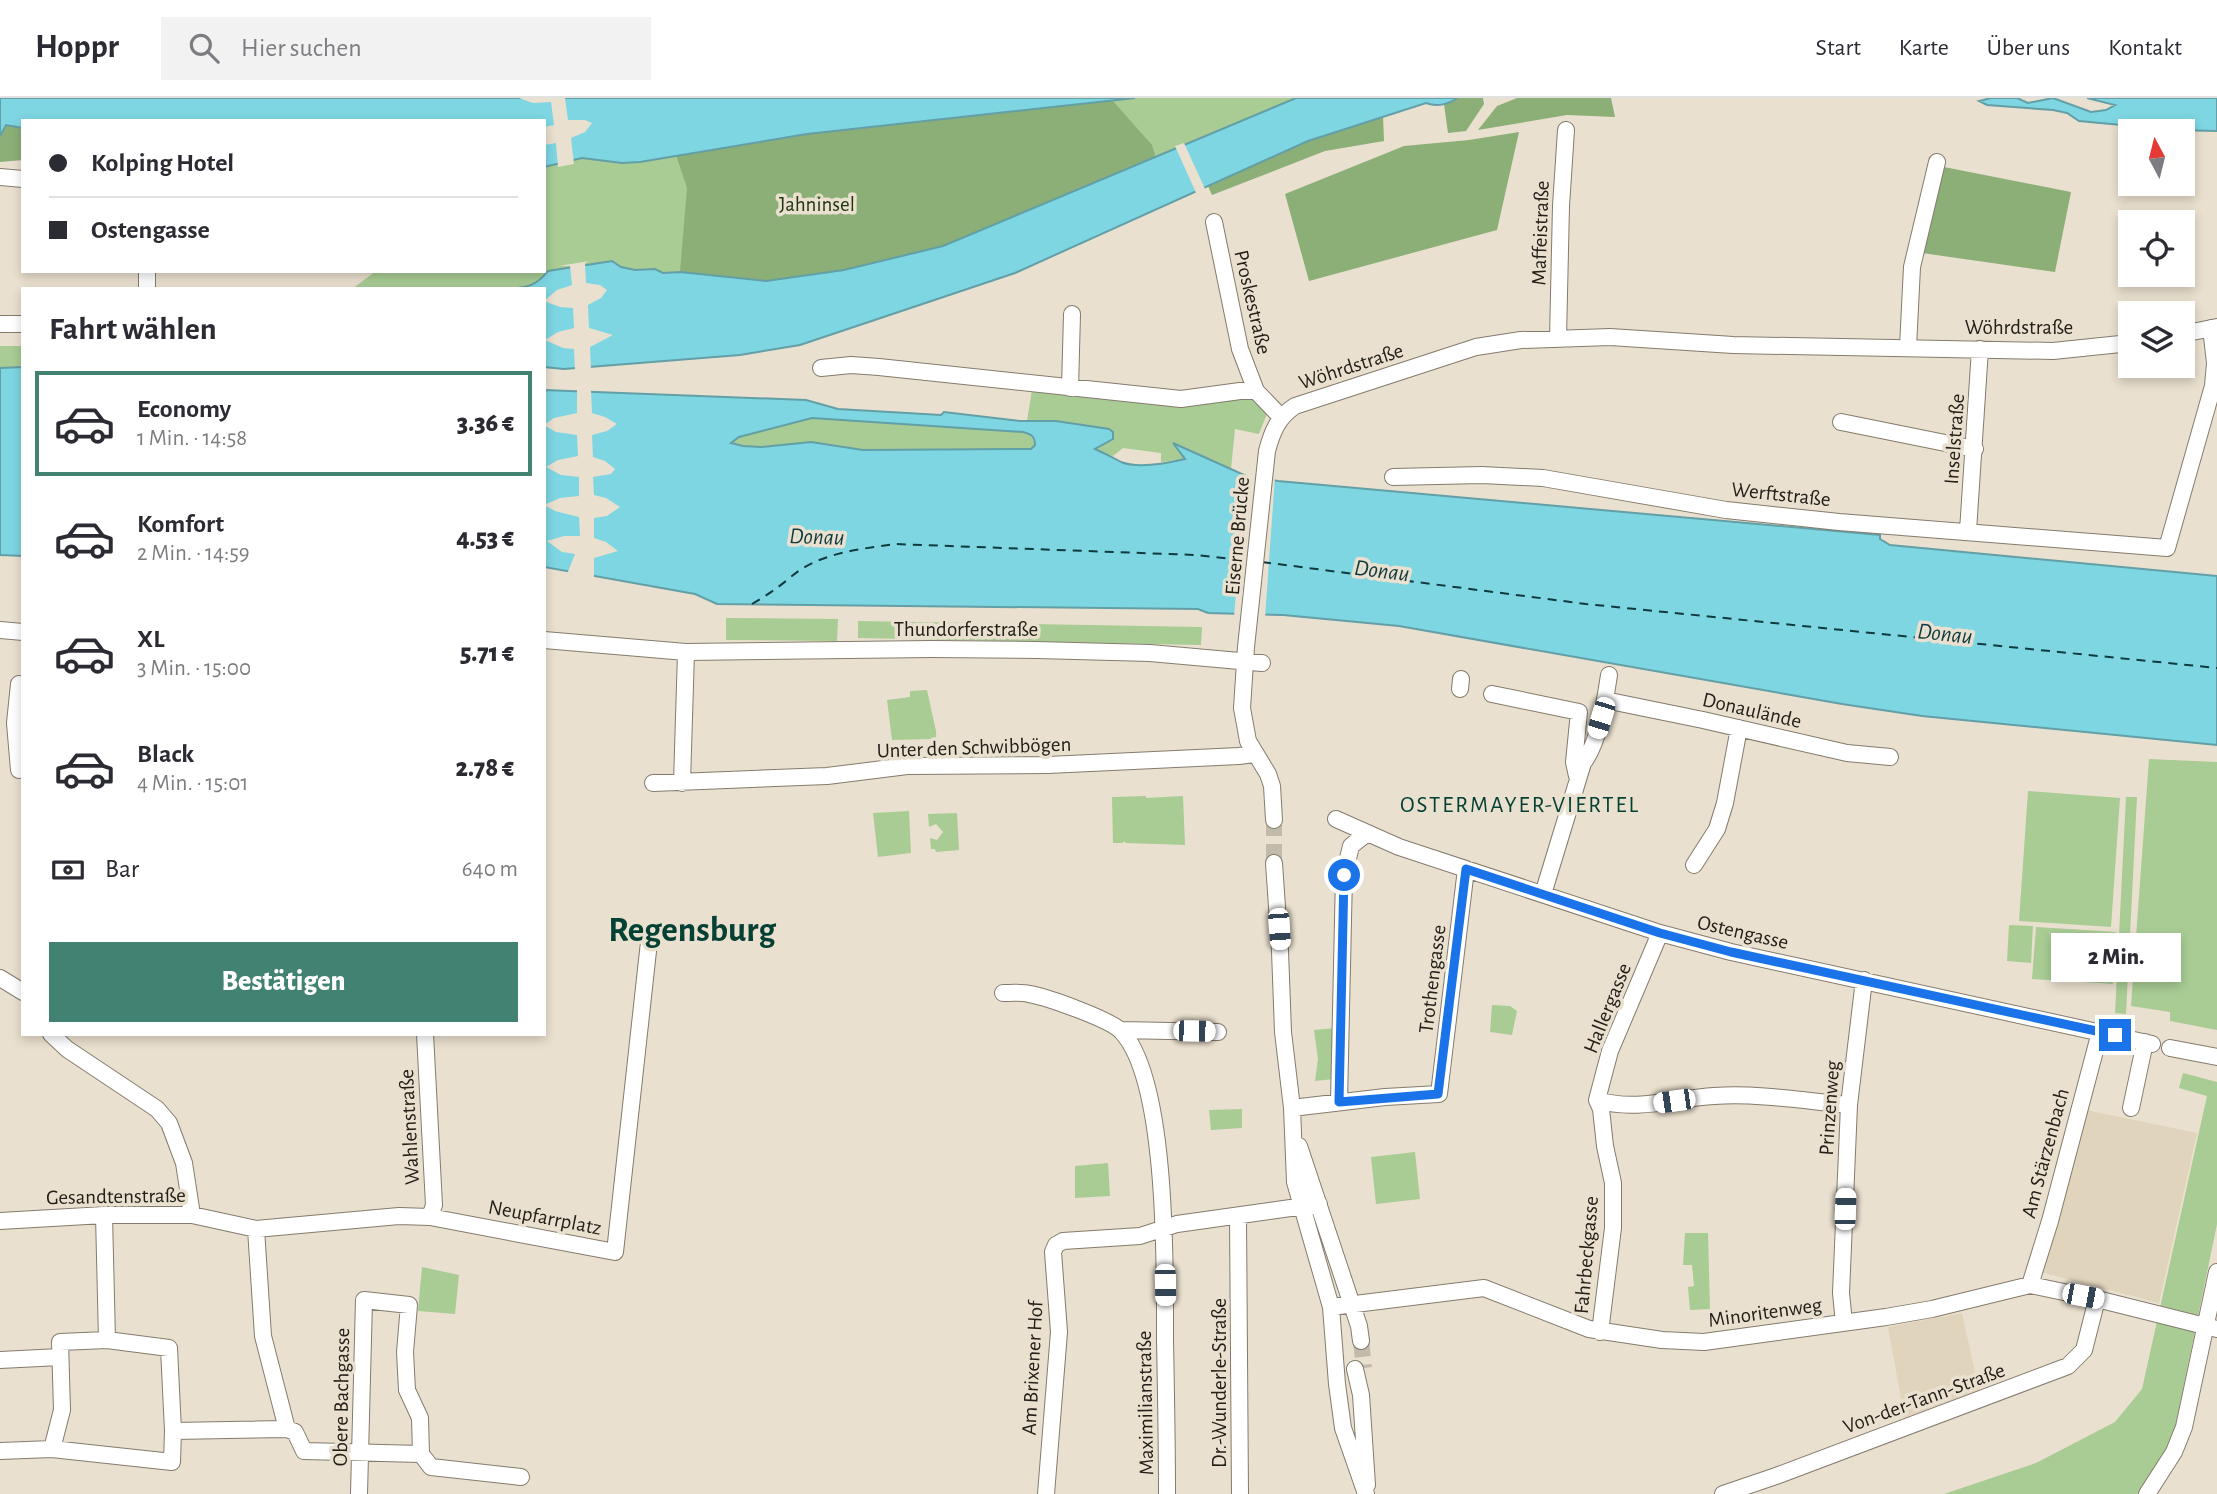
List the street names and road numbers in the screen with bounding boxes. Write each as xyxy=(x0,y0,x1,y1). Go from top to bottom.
street label: Maffeistraße xyxy=(1528,180,1553,286)
street label: Proskestraße xyxy=(1230,248,1275,356)
street label: Wöhrdstraße xyxy=(1965,317,2073,338)
street label: Wöhrdstraße xyxy=(1296,340,1406,393)
street label: Inselstraße xyxy=(1941,393,1968,485)
street label: Eiserne Brücke xyxy=(1222,476,1253,596)
street label: Werftstraße xyxy=(1730,479,1832,510)
street label: Thundorferstraße xyxy=(894,619,1038,640)
street label: Donaulände xyxy=(1700,689,1803,732)
street label: Unter den Schwibbögen xyxy=(876,734,1072,761)
street label: Ostengasse xyxy=(1695,912,1791,953)
street label: Trothengasse xyxy=(1415,924,1450,1034)
street label: Hallergasse xyxy=(1580,960,1635,1056)
street label: Prinzenweg xyxy=(1816,1059,1843,1156)
street label: Wahlenstraße xyxy=(396,1068,423,1185)
street label: Am Stärzenbach xyxy=(2018,1086,2073,1220)
street label: Gesandtenstraße xyxy=(46,1185,186,1208)
street label: Fahrbeckgasse xyxy=(1571,1195,1602,1315)
street label: Neupfarrplatz xyxy=(487,1196,603,1239)
street label: Minoritenweg xyxy=(1707,1294,1824,1331)
street label: Dr.-Wunderle-Straße xyxy=(1209,1298,1230,1468)
street label: Am Brixener Hof xyxy=(1018,1299,1047,1436)
street label: Obere Bachgasse xyxy=(330,1328,353,1466)
street label: Maximilianstraße xyxy=(1134,1330,1157,1476)
street label: Von-der-Tann-Straße xyxy=(1841,1359,2008,1437)

